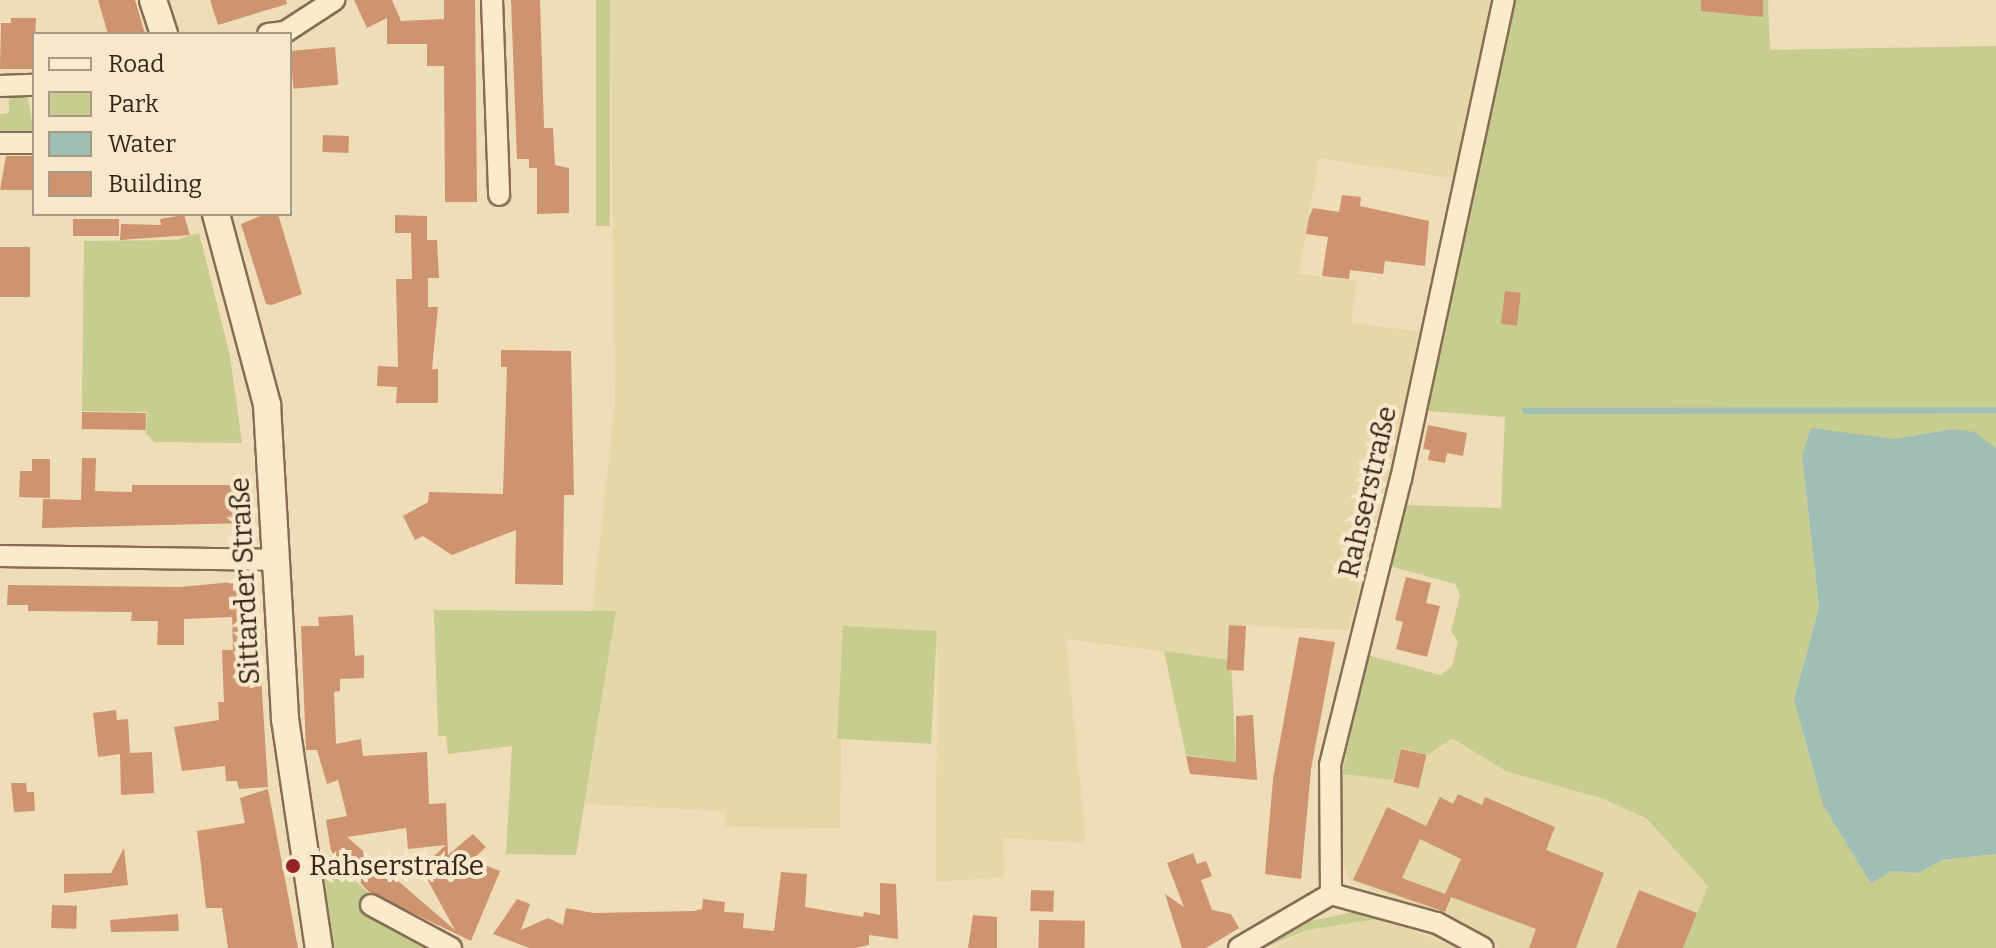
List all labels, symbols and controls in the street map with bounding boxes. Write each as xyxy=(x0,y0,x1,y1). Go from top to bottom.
legend xyxy=(32,32,292,216)
text: Road xyxy=(108,50,164,78)
text: Park xyxy=(108,90,159,118)
text: Water xyxy=(108,130,176,158)
text: Building xyxy=(108,170,202,198)
street label: Rahserstraße xyxy=(1332,403,1404,581)
street label: Sittarder Straße xyxy=(223,476,267,686)
place label: Rahserstraße xyxy=(309,849,484,883)
marker: Rahserstraße xyxy=(284,857,302,875)

